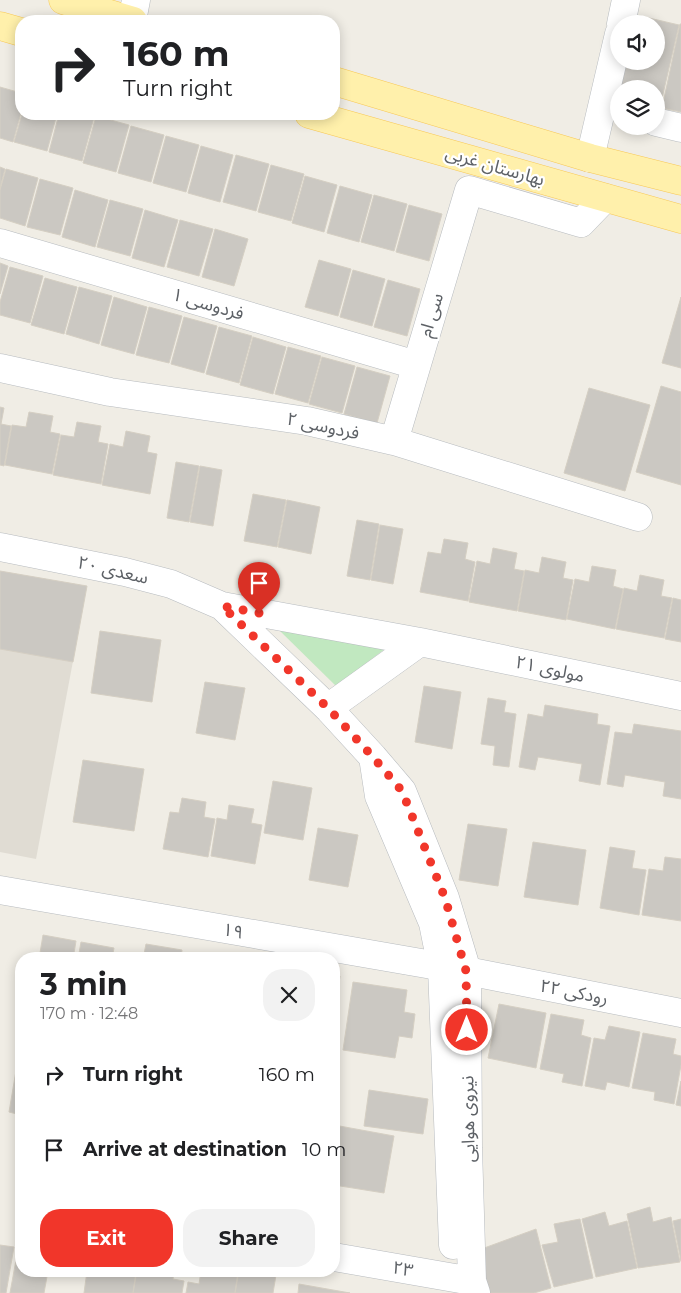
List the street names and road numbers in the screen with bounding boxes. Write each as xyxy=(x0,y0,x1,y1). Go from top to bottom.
street label: بهارستان غربی xyxy=(443,141,547,191)
street label: فردوسی ۱ xyxy=(170,283,246,325)
street label: سی ام xyxy=(414,290,451,341)
street label: فردوسی ۲ xyxy=(285,408,361,444)
street label: سعدی ۲۰ xyxy=(75,551,151,589)
street label: مولوی ۲۱ xyxy=(513,651,587,687)
street label: ۱۹ xyxy=(221,918,245,944)
street label: رودکی ۲۲ xyxy=(538,975,610,1009)
street label: نیروی هوایی xyxy=(456,1075,480,1163)
street label: ۲۳ xyxy=(391,1256,415,1282)

